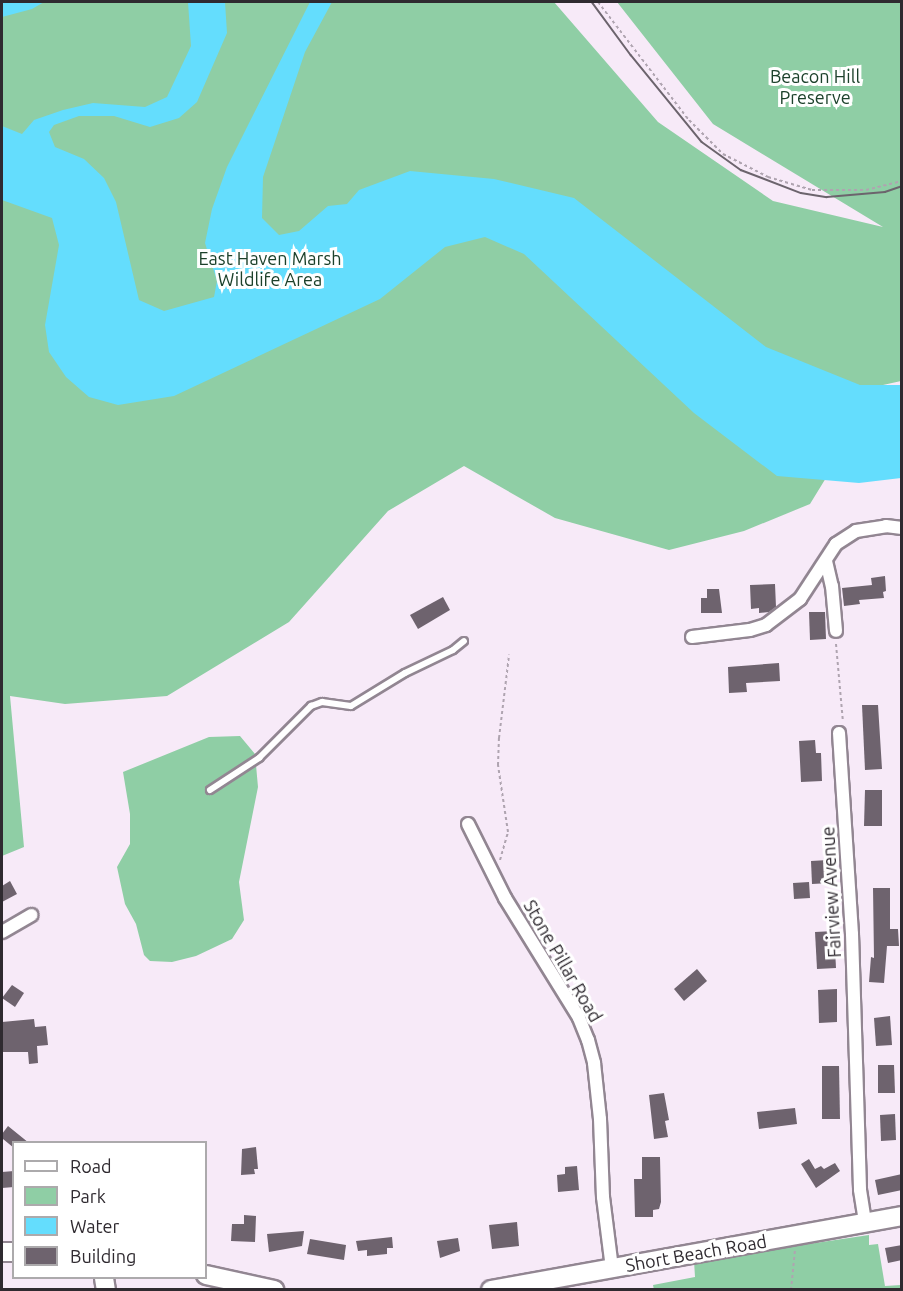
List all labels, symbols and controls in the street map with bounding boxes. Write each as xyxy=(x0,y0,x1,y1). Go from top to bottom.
park label: Beacon Hill Preserve xyxy=(770,66,860,109)
park label: East Haven Marsh Wildlife Area xyxy=(198,248,342,290)
street label: Fairview Avenue xyxy=(817,826,845,958)
street label: Stone Pillar Road xyxy=(519,896,607,1026)
legend xyxy=(12,1141,207,1279)
text: Road xyxy=(70,1156,112,1176)
text: Park xyxy=(70,1186,106,1206)
text: Water xyxy=(70,1216,119,1236)
street label: Short Beach Road xyxy=(624,1230,768,1276)
text: Building xyxy=(70,1246,136,1266)

